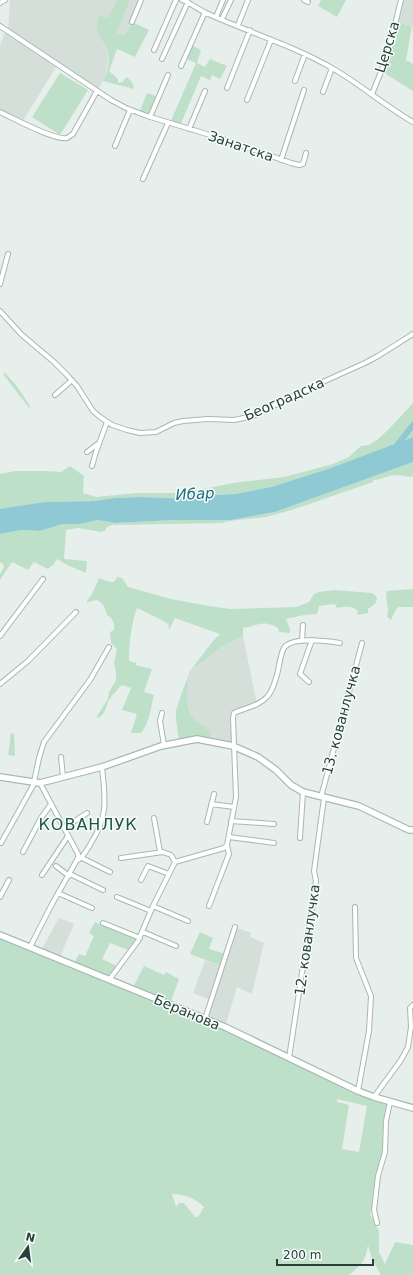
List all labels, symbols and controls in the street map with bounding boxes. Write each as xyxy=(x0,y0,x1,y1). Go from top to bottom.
street label: Церска xyxy=(372,19,402,75)
street label: Занатска xyxy=(206,127,276,165)
street label: Београдска xyxy=(241,374,327,424)
water label: Ибар xyxy=(175,484,215,504)
street label: 13. кованлучка xyxy=(319,664,363,776)
district label: КОВАНЛУК xyxy=(38,815,138,834)
street label: 12. кованлучка xyxy=(291,883,323,997)
street label: Беранова xyxy=(152,991,222,1033)
north arrow xyxy=(8,1227,48,1267)
text: N xyxy=(24,1230,36,1245)
scale bar xyxy=(277,1241,373,1267)
text: 200 m xyxy=(283,1248,321,1262)

